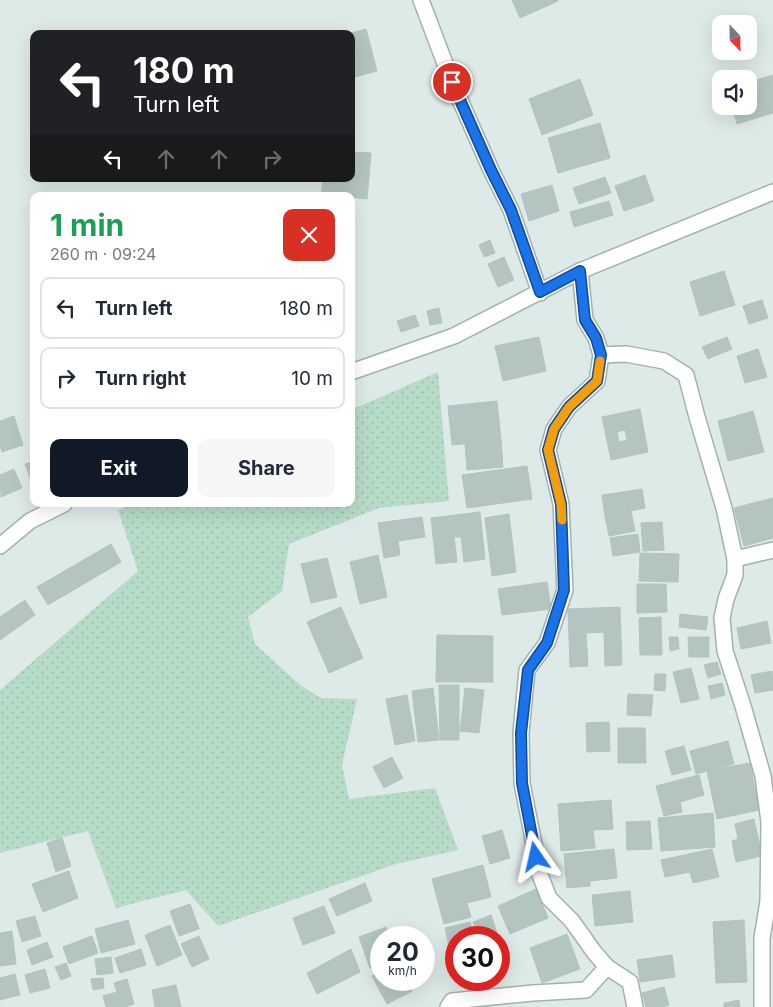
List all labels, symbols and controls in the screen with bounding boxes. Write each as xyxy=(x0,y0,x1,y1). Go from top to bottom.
north arrow xyxy=(712,15,758,60)
map controls xyxy=(712,15,757,115)
text: 180 m xyxy=(133,49,235,91)
icon: left xyxy=(50,50,115,115)
pin xyxy=(431,61,473,103)
icon: arrive xyxy=(438,68,466,96)
button: sound xyxy=(712,70,757,115)
text: Turn left xyxy=(133,91,219,117)
icon: left xyxy=(99,145,127,173)
icon: ahead xyxy=(152,145,180,173)
icon: ahead xyxy=(205,145,233,173)
icon: right xyxy=(258,145,286,173)
text: 1 min xyxy=(50,207,124,243)
button: close xyxy=(283,209,335,261)
text: 260 m · 09:24 xyxy=(50,244,156,264)
icon: left xyxy=(52,294,80,322)
text: Turn left xyxy=(95,297,173,320)
text: 180 m xyxy=(280,297,333,320)
icon: right xyxy=(52,364,80,392)
text: Turn right xyxy=(95,367,186,390)
text: 10 m xyxy=(291,367,333,390)
button: Exit xyxy=(50,439,188,497)
button: Share xyxy=(198,439,335,497)
position arrow xyxy=(509,830,561,882)
speed limit sign: 30 xyxy=(445,926,510,991)
text: 20 xyxy=(386,937,419,967)
text: km/h xyxy=(388,963,417,978)

